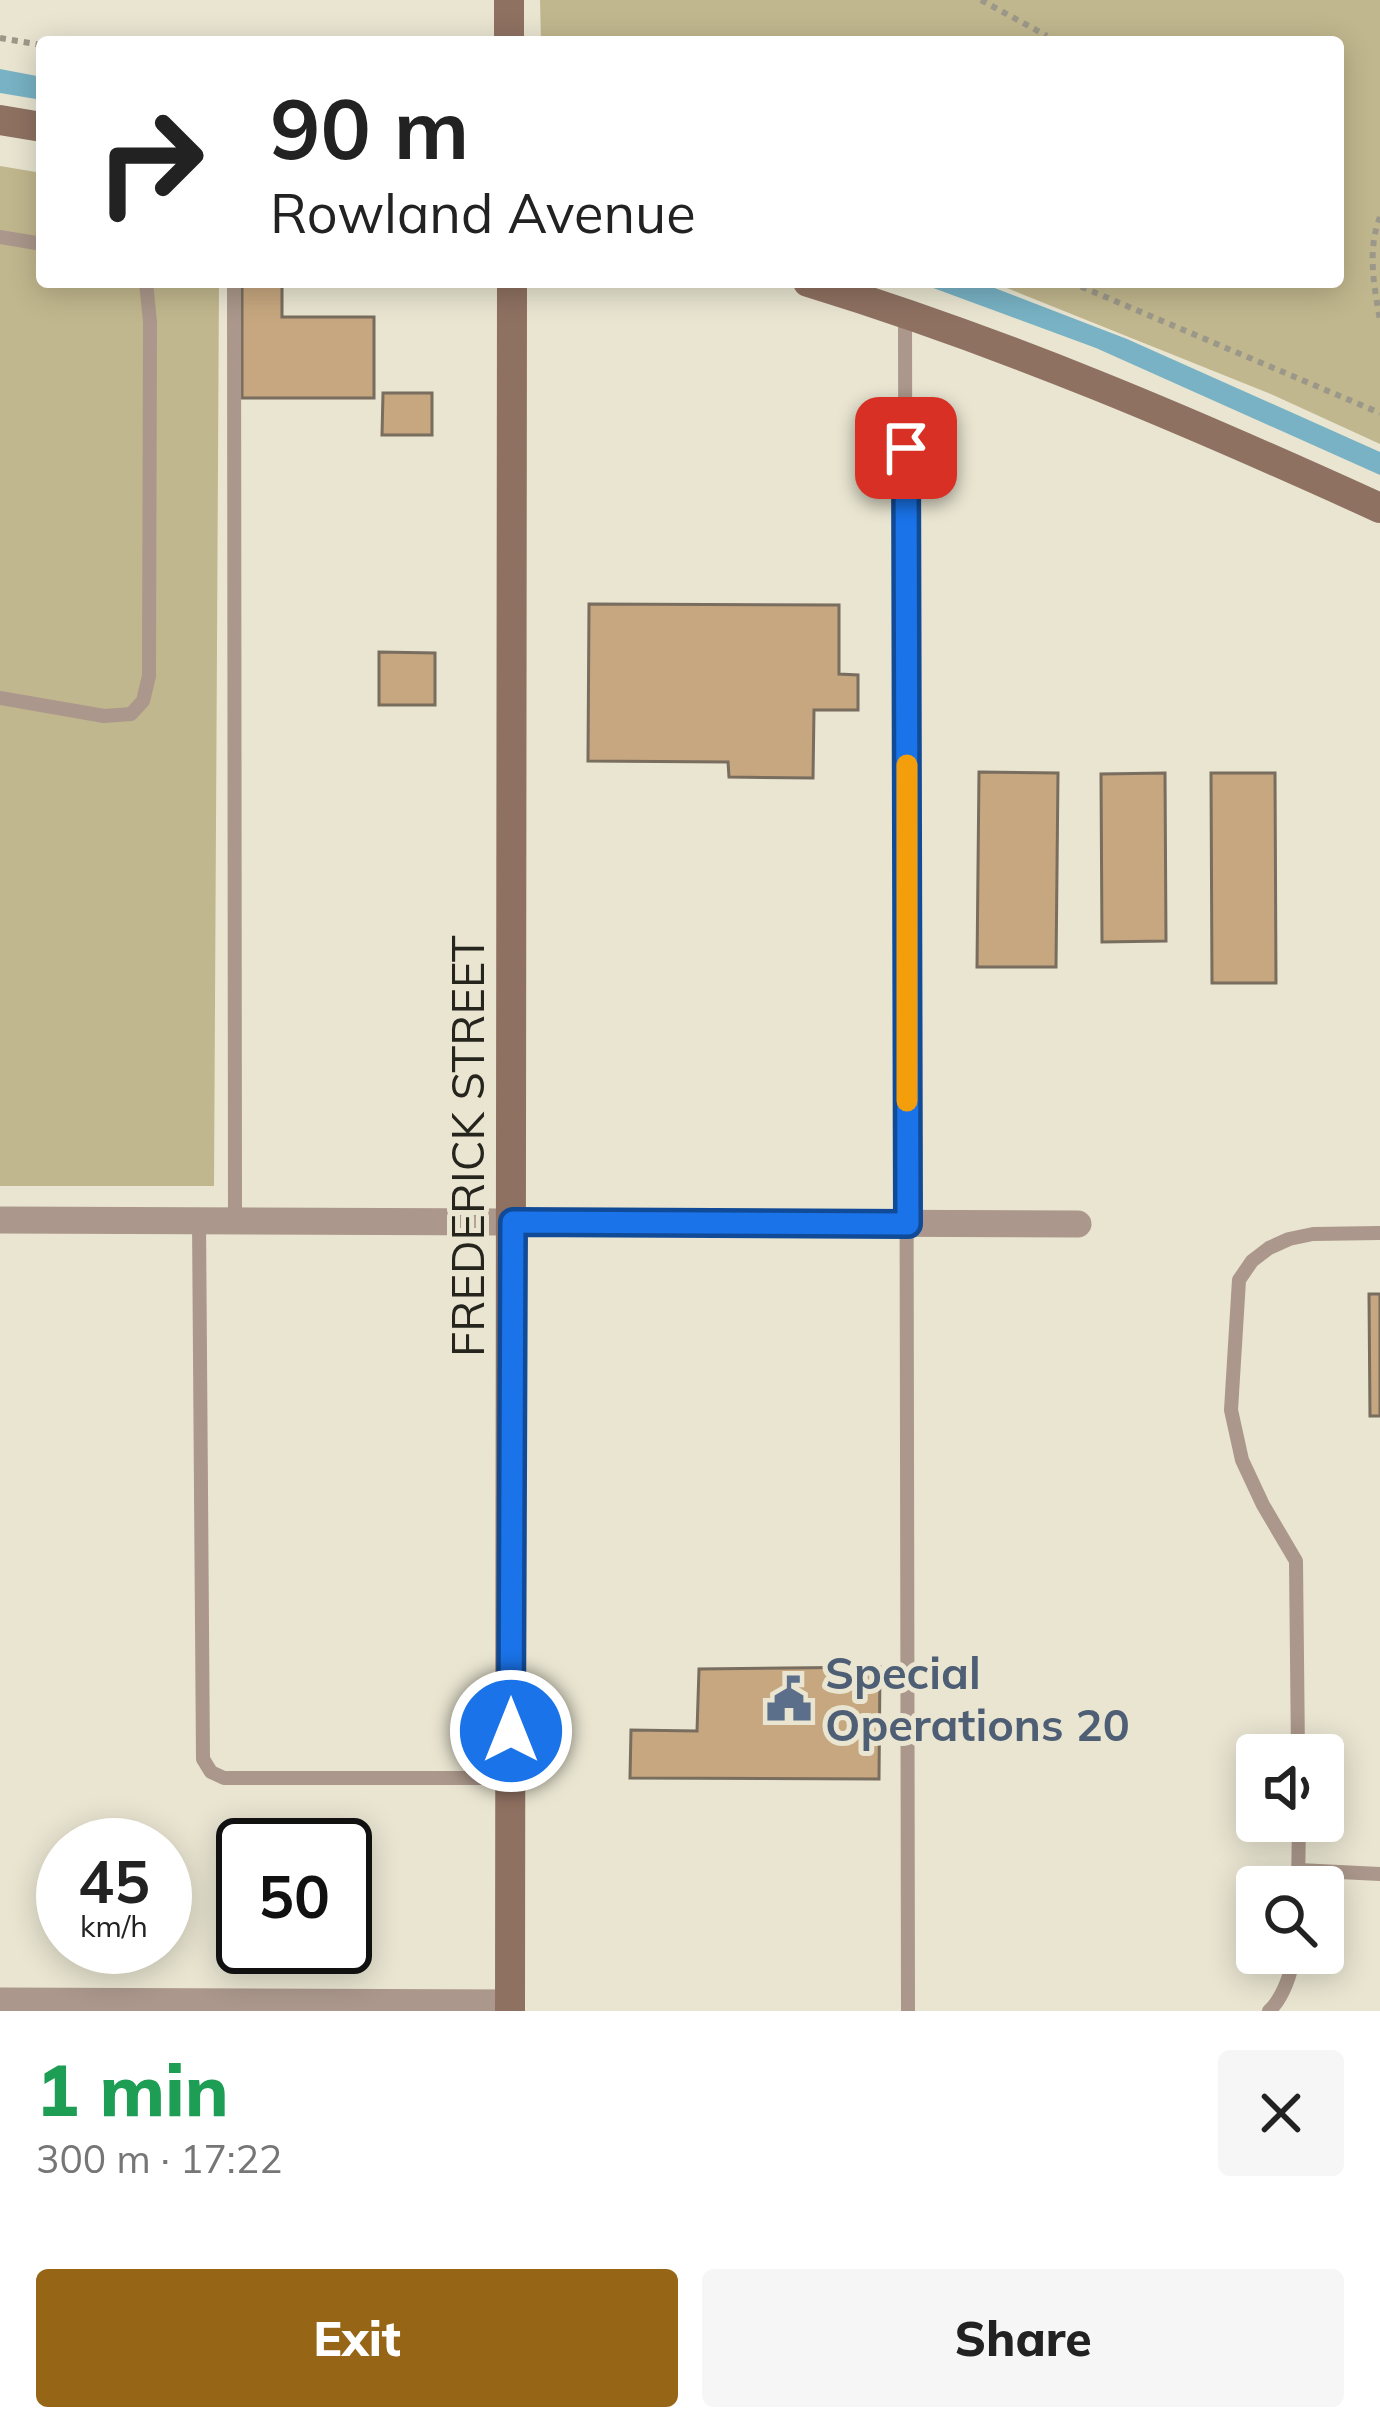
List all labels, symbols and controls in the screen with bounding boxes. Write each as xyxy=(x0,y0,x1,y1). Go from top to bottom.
text: 90 m xyxy=(270,75,469,180)
icon: right xyxy=(72,84,228,240)
text: Rowland Avenue xyxy=(270,179,696,247)
pin xyxy=(855,397,957,499)
icon: arrive xyxy=(873,415,939,481)
street label: FREDERICK STREET xyxy=(439,935,495,1357)
place label: Special Operations 20 xyxy=(825,1644,1130,1752)
position arrow xyxy=(448,1668,574,1794)
public building icon: Special Operations 20 xyxy=(764,1674,814,1724)
map controls xyxy=(1236,1734,1344,1974)
button: sound xyxy=(1236,1734,1344,1842)
speed limit sign: 50 xyxy=(216,1818,372,1974)
text: 45 xyxy=(78,1843,150,1918)
button: search xyxy=(1236,1866,1344,1974)
text: km/h xyxy=(80,1907,148,1945)
text: 1 min xyxy=(36,2044,229,2134)
button: close xyxy=(1218,2050,1344,2176)
text: 300 m · 17:22 xyxy=(36,2134,282,2183)
button: Exit xyxy=(36,2269,678,2407)
button: Share xyxy=(702,2269,1344,2407)

